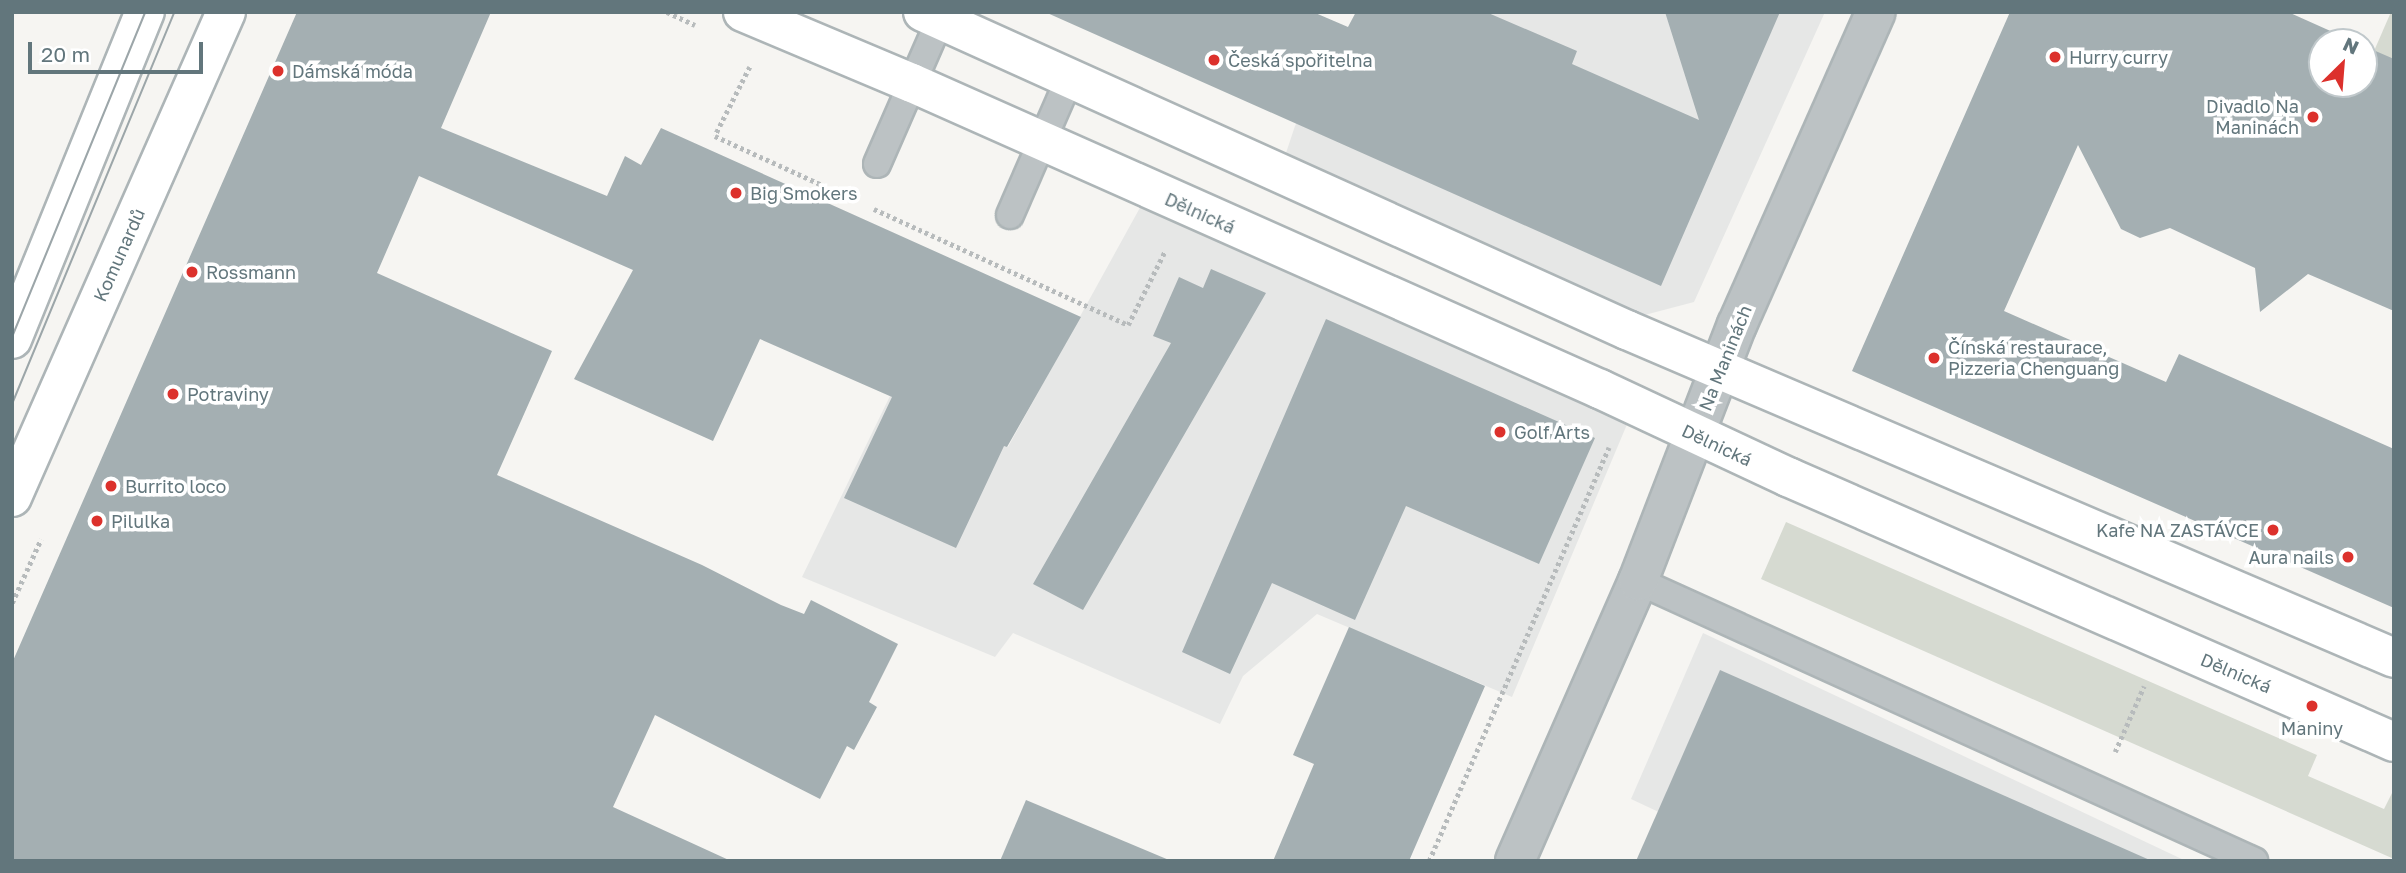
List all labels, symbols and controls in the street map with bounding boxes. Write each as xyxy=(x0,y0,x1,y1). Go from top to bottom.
scale bar xyxy=(32,28,206,72)
north arrow xyxy=(2308,28,2378,98)
text: N xyxy=(2340,32,2363,59)
text: 20 m xyxy=(41,41,90,67)
place label: Hurry curry xyxy=(2069,46,2168,68)
place label: Česká spořitelna xyxy=(1228,49,1373,71)
marker: Hurry curry xyxy=(2047,49,2063,65)
marker: Česká spořitelna xyxy=(1206,52,1222,68)
place label: Dámská móda xyxy=(292,60,413,82)
marker: Dámská móda xyxy=(270,63,286,79)
place label: Divadlo Na Maninách xyxy=(2206,96,2299,138)
marker: Divadlo Na Maninách xyxy=(2305,109,2321,125)
place label: Big Smokers xyxy=(750,182,858,204)
marker: Big Smokers xyxy=(728,185,744,201)
street label: Dělnická xyxy=(1162,188,1238,238)
street label: Komunardů xyxy=(89,205,149,305)
place label: Rossmann xyxy=(206,261,296,283)
marker: Rossmann xyxy=(184,264,200,280)
street label: Na Maninách xyxy=(1694,302,1756,414)
place label: Čínská restaurace, Pizzeria Chenguang xyxy=(1948,337,2119,380)
marker: Čínská restaurace, Pizzeria Chenguang xyxy=(1926,350,1942,366)
place label: Potraviny xyxy=(187,383,269,405)
marker: Potraviny xyxy=(165,386,181,402)
street label: Dělnická xyxy=(1679,419,1755,471)
place label: Golf Arts xyxy=(1514,421,1590,443)
marker: Golf Arts xyxy=(1492,424,1508,440)
place label: Burrito loco xyxy=(125,475,226,497)
marker: Burrito loco xyxy=(103,478,119,494)
place label: Pilulka xyxy=(111,510,170,532)
marker: Pilulka xyxy=(89,513,105,529)
place label: Kafe NA ZASTÁVCE xyxy=(2096,519,2259,541)
marker: Kafe NA ZASTÁVCE xyxy=(2265,522,2281,538)
place label: Aura nails xyxy=(2249,546,2334,568)
marker: Aura nails xyxy=(2340,549,2356,565)
street label: Dělnická xyxy=(2197,648,2275,698)
marker: Maniny xyxy=(2304,698,2320,714)
place label: Maniny xyxy=(2281,717,2343,739)

